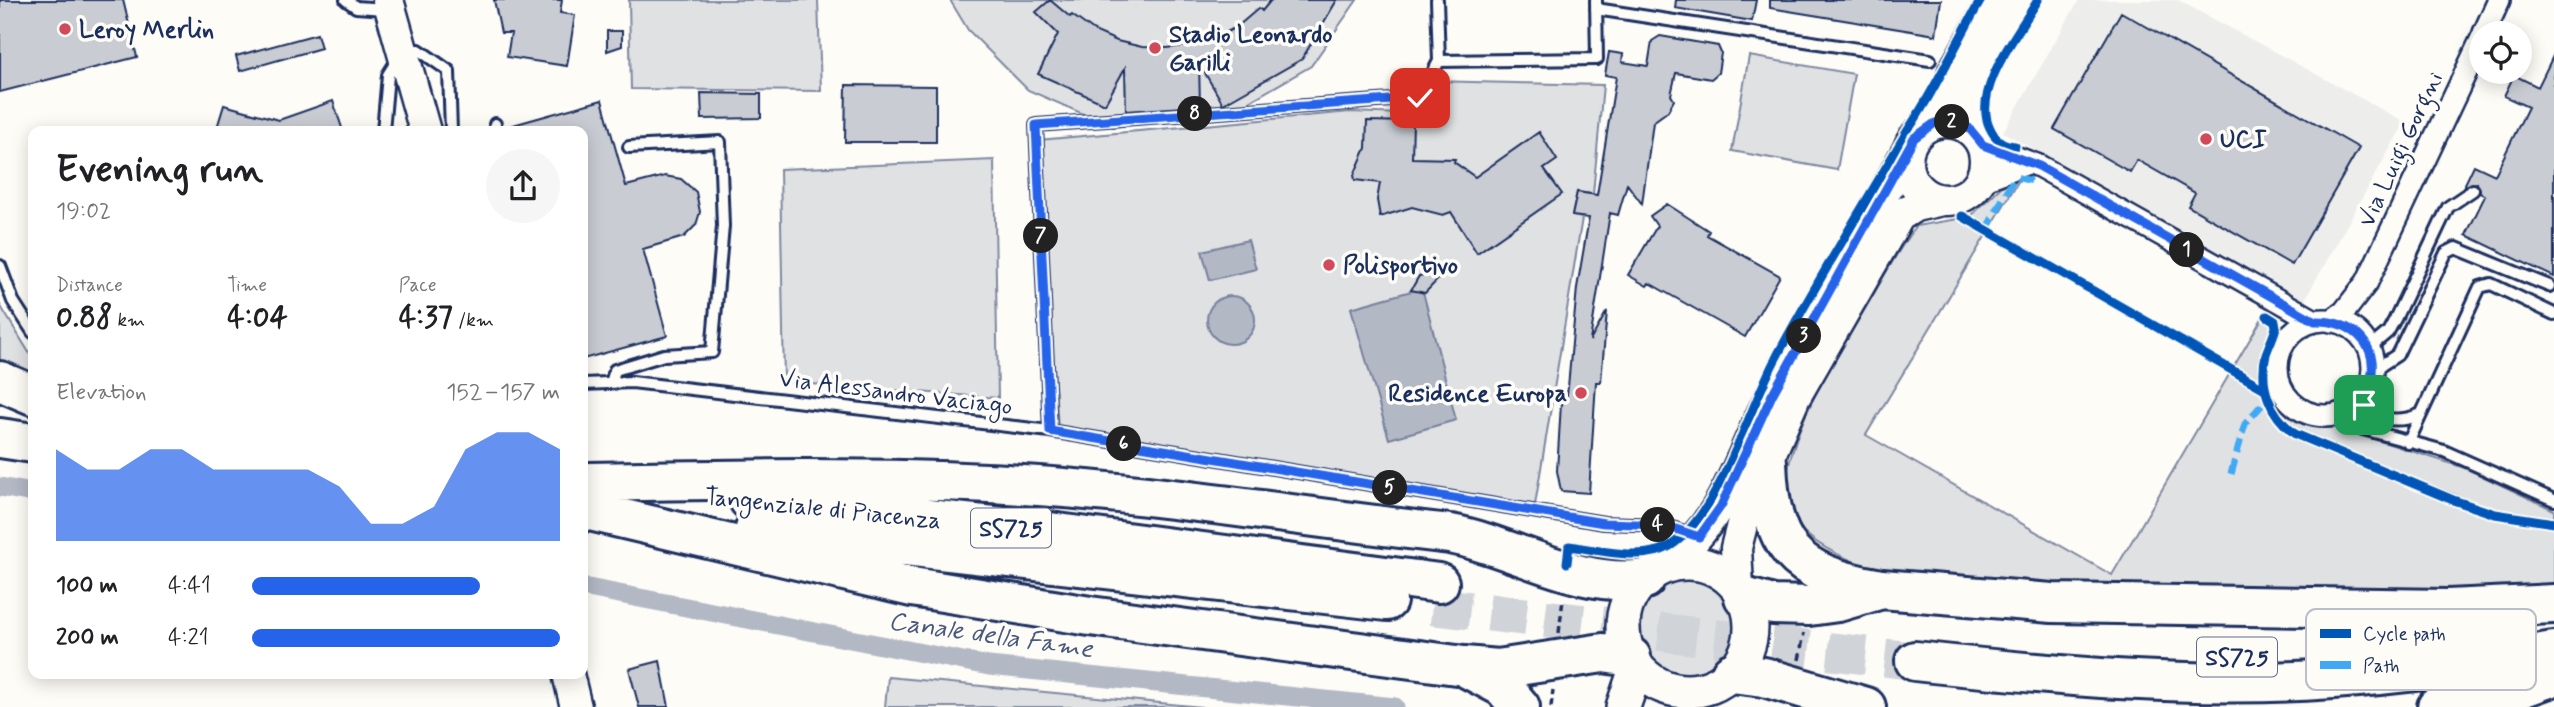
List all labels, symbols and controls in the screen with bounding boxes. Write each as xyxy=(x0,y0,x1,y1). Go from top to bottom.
place label: Leroy Merlin xyxy=(79,15,214,46)
place label: Stadio Leonardo Garilli xyxy=(1169,20,1333,79)
marker: Leroy Merlin xyxy=(57,21,73,37)
map controls xyxy=(2469,21,2532,84)
button: locate xyxy=(2469,21,2532,84)
marker: Stadio Leonardo Garilli xyxy=(1147,40,1163,56)
street label: Via Luigi Gorgni xyxy=(2352,67,2454,234)
pin xyxy=(1390,68,1450,128)
icon: check xyxy=(1401,79,1439,117)
pin: 8 xyxy=(1178,96,1212,132)
text: 8 xyxy=(1189,101,1200,126)
pin: 2 xyxy=(1934,104,1969,140)
text: 2 xyxy=(1947,109,1956,134)
place label: UCI xyxy=(2220,125,2267,156)
marker: UCI xyxy=(2198,131,2214,147)
text: Evening run xyxy=(56,146,263,195)
button: share xyxy=(486,149,560,223)
text: 19:02 xyxy=(56,197,111,227)
pin: 7 xyxy=(1024,218,1058,254)
text: 7 xyxy=(1035,223,1046,248)
pin: 1 xyxy=(2170,232,2204,268)
text: 1 xyxy=(2182,237,2191,262)
place label: Polisportivo xyxy=(1343,251,1458,282)
marker: Polisportivo xyxy=(1321,257,1337,273)
text: Distance xyxy=(56,273,123,298)
text: Time xyxy=(227,273,267,298)
text: Pace xyxy=(399,273,436,298)
text: 0.88 xyxy=(56,298,112,337)
text: 4:04 xyxy=(227,298,288,337)
text: 4:37 xyxy=(399,298,453,337)
text: km xyxy=(112,308,145,333)
text: /km xyxy=(453,308,494,333)
pin: 3 xyxy=(1786,318,1822,354)
text: 3 xyxy=(1799,323,1808,348)
street label: Via Alessandro Vaciago xyxy=(777,364,1014,425)
pin xyxy=(2334,375,2394,435)
text: Elevation xyxy=(56,378,147,408)
text: 152–157 m xyxy=(446,378,560,408)
place label: Residence Europa xyxy=(1388,379,1567,410)
marker: Residence Europa xyxy=(1573,385,1589,401)
icon: arrive xyxy=(2345,386,2383,424)
pin: 6 xyxy=(1106,426,1142,462)
text: 6 xyxy=(1119,431,1128,456)
pin: 5 xyxy=(1372,470,1408,505)
text: 5 xyxy=(1384,475,1395,500)
street label: Tangenziale di Piacenza xyxy=(703,482,943,539)
road number: SS725 xyxy=(971,508,1051,548)
pin: 4 xyxy=(1640,508,1676,542)
text: 4 xyxy=(1652,512,1663,537)
text: 100 m xyxy=(56,571,118,601)
text: 4:41 xyxy=(168,571,211,601)
water label: Canale della Fame xyxy=(886,605,1096,667)
legend xyxy=(2306,609,2536,690)
text: Cycle path xyxy=(2363,622,2446,647)
text: 200 m xyxy=(56,623,119,653)
text: 4:21 xyxy=(168,623,209,653)
road number: SS725 xyxy=(2197,638,2277,677)
text: Path xyxy=(2363,654,2400,679)

